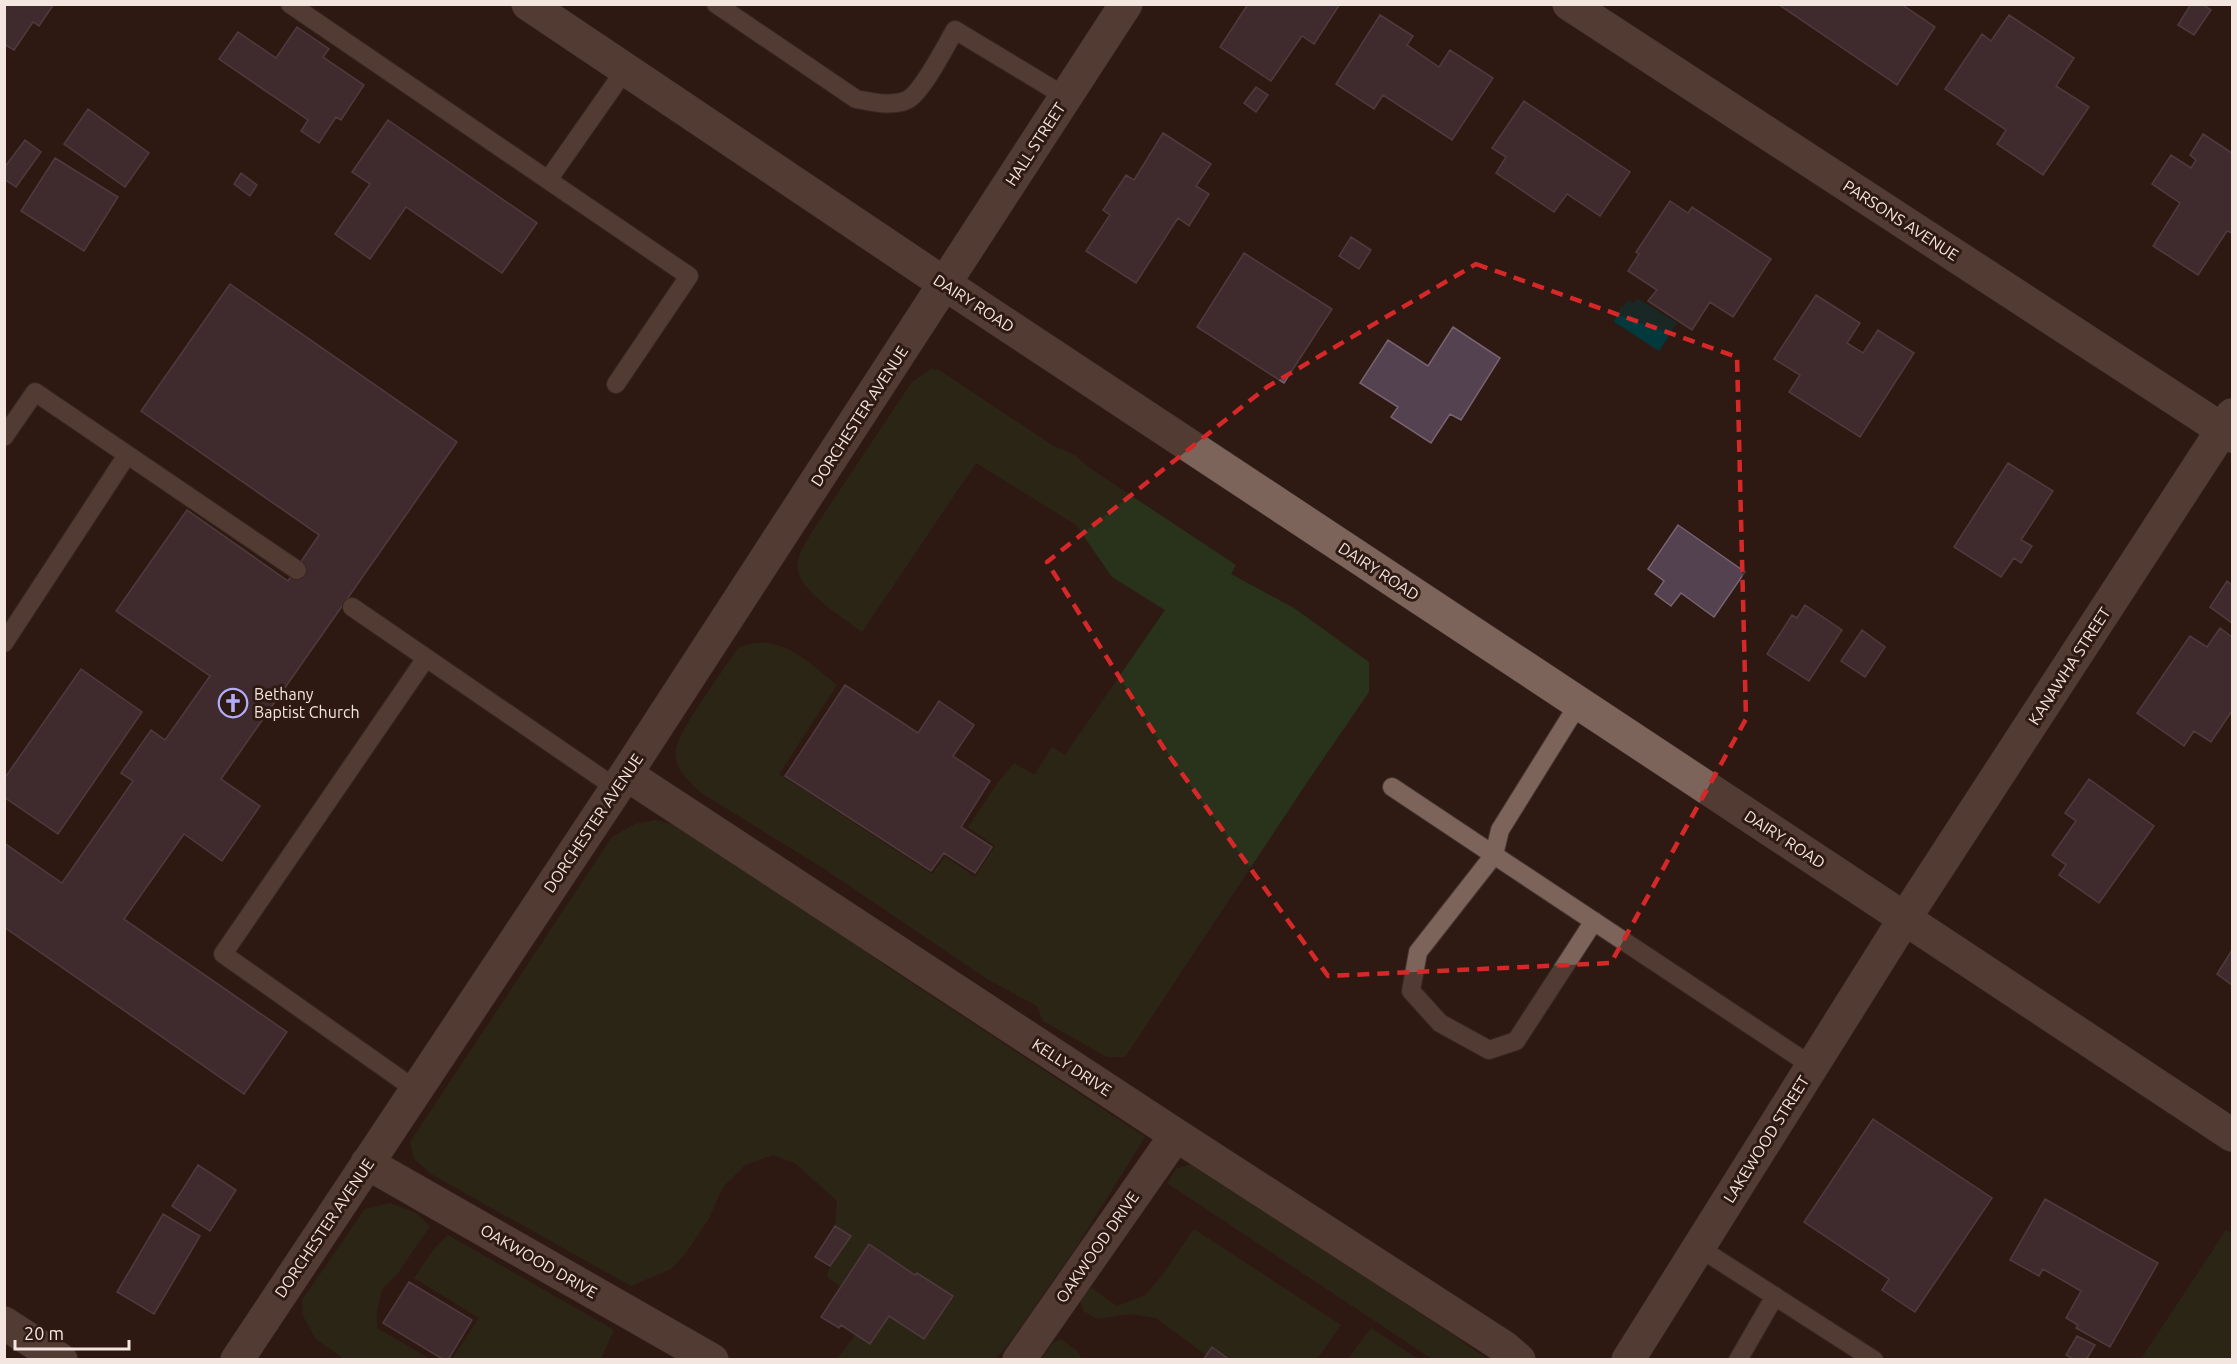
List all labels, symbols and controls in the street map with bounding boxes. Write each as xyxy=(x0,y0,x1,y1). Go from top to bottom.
street label: HALL STREET xyxy=(1001,99,1069,189)
street label: PARSONS AVENUE xyxy=(1840,176,1962,264)
street label: DAIRY ROAD xyxy=(930,270,1018,336)
street label: DORCHESTER AVENUE xyxy=(807,343,911,489)
street label: DAIRY ROAD xyxy=(1335,538,1423,604)
street label: KANAWHA STREET xyxy=(2024,604,2114,728)
place label: Bethany Baptist Church xyxy=(254,685,360,721)
church icon: Bethany Baptist Church xyxy=(217,687,249,719)
street label: DORCHESTER AVENUE xyxy=(540,750,646,896)
street label: DAIRY ROAD xyxy=(1741,806,1829,872)
street label: KELLY DRIVE xyxy=(1029,1035,1115,1099)
street label: LAKEWOOD STREET xyxy=(1720,1072,1812,1206)
street label: DORCHESTER AVENUE xyxy=(271,1155,377,1301)
street label: OAKWOOD DRIVE xyxy=(1052,1188,1142,1306)
street label: OAKWOOD DRIVE xyxy=(477,1220,601,1302)
scale bar xyxy=(15,1313,129,1351)
text: 20 m xyxy=(24,1323,64,1343)

